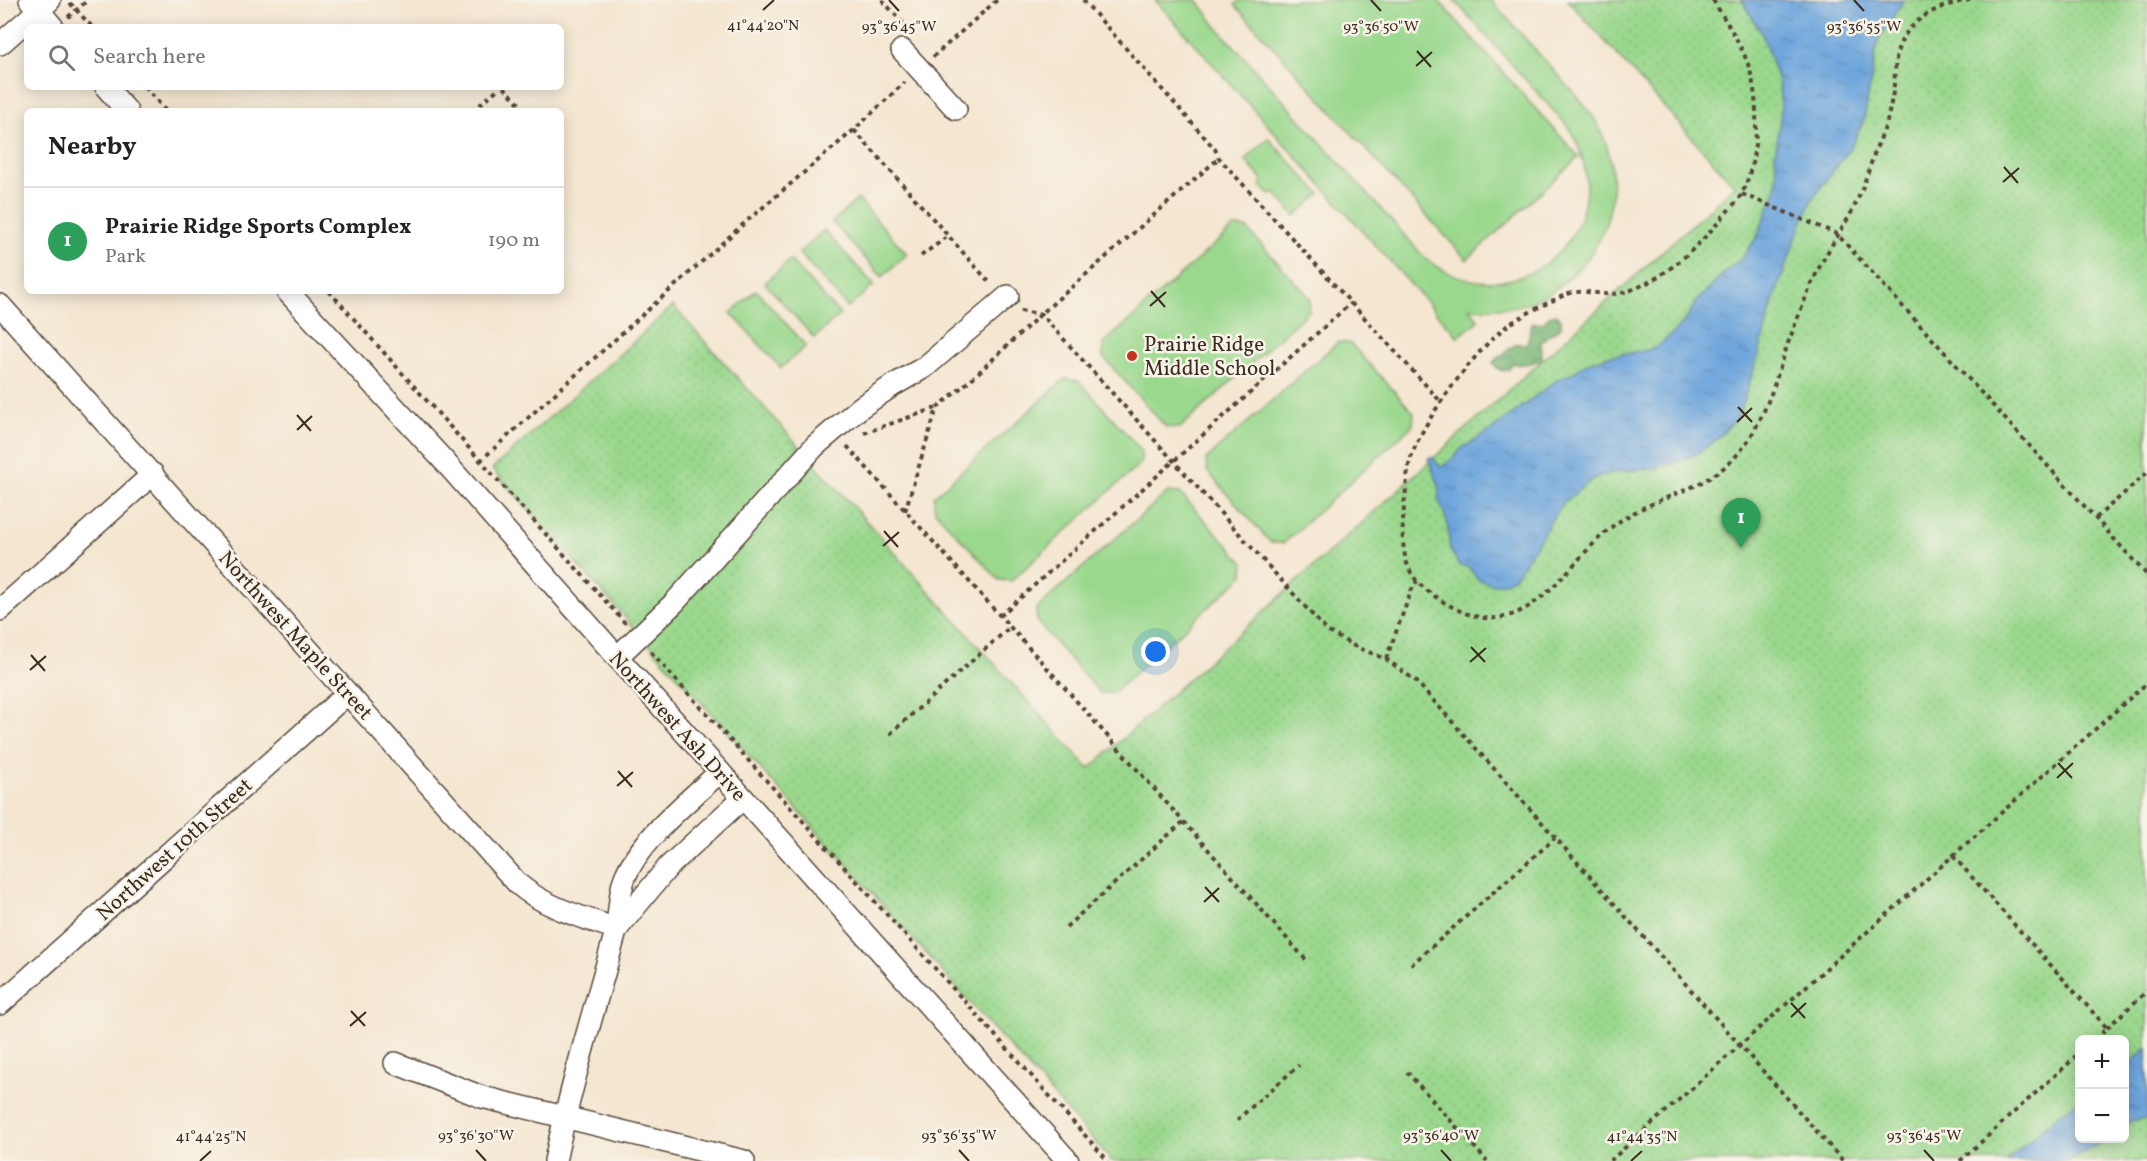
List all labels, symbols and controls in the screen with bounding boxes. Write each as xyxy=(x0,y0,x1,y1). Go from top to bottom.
text: 41°44'20"N xyxy=(727,16,799,37)
text: 93°36'45"W xyxy=(862,17,936,38)
text: 93°36'50"W xyxy=(1343,17,1419,38)
text: 93°36'55"W xyxy=(1827,17,1901,38)
search box xyxy=(24,24,564,90)
icon: search xyxy=(45,41,78,74)
text: Search here xyxy=(93,42,206,73)
text: Nearby xyxy=(48,129,137,165)
text: Prairie Ridge Sports Complex xyxy=(105,212,412,243)
text: 1 xyxy=(63,227,72,255)
text: 190 m xyxy=(488,227,540,255)
text: Park xyxy=(105,243,146,271)
place label: Prairie Ridge Middle School xyxy=(1144,331,1275,384)
marker: Prairie Ridge Middle School xyxy=(1125,349,1139,363)
pin: 1 xyxy=(1722,498,1760,548)
street label: Northwest Maple Street xyxy=(211,545,379,727)
your location xyxy=(1141,637,1170,666)
street label: Northwest Ash Drive xyxy=(602,646,752,808)
street label: Northwest 10th Street xyxy=(91,772,259,928)
map controls xyxy=(2075,1035,2129,1143)
button: + xyxy=(2075,1035,2129,1089)
button: − xyxy=(2075,1089,2129,1143)
text: 93°36'30"W xyxy=(438,1126,514,1147)
text: 93°36'35"W xyxy=(922,1126,996,1147)
text: 93°36'40"W xyxy=(1403,1126,1479,1147)
text: 93°36'45"W xyxy=(1887,1126,1961,1147)
text: 41°44'25"N xyxy=(175,1127,247,1148)
text: 41°44'35"N xyxy=(1607,1127,1677,1148)

